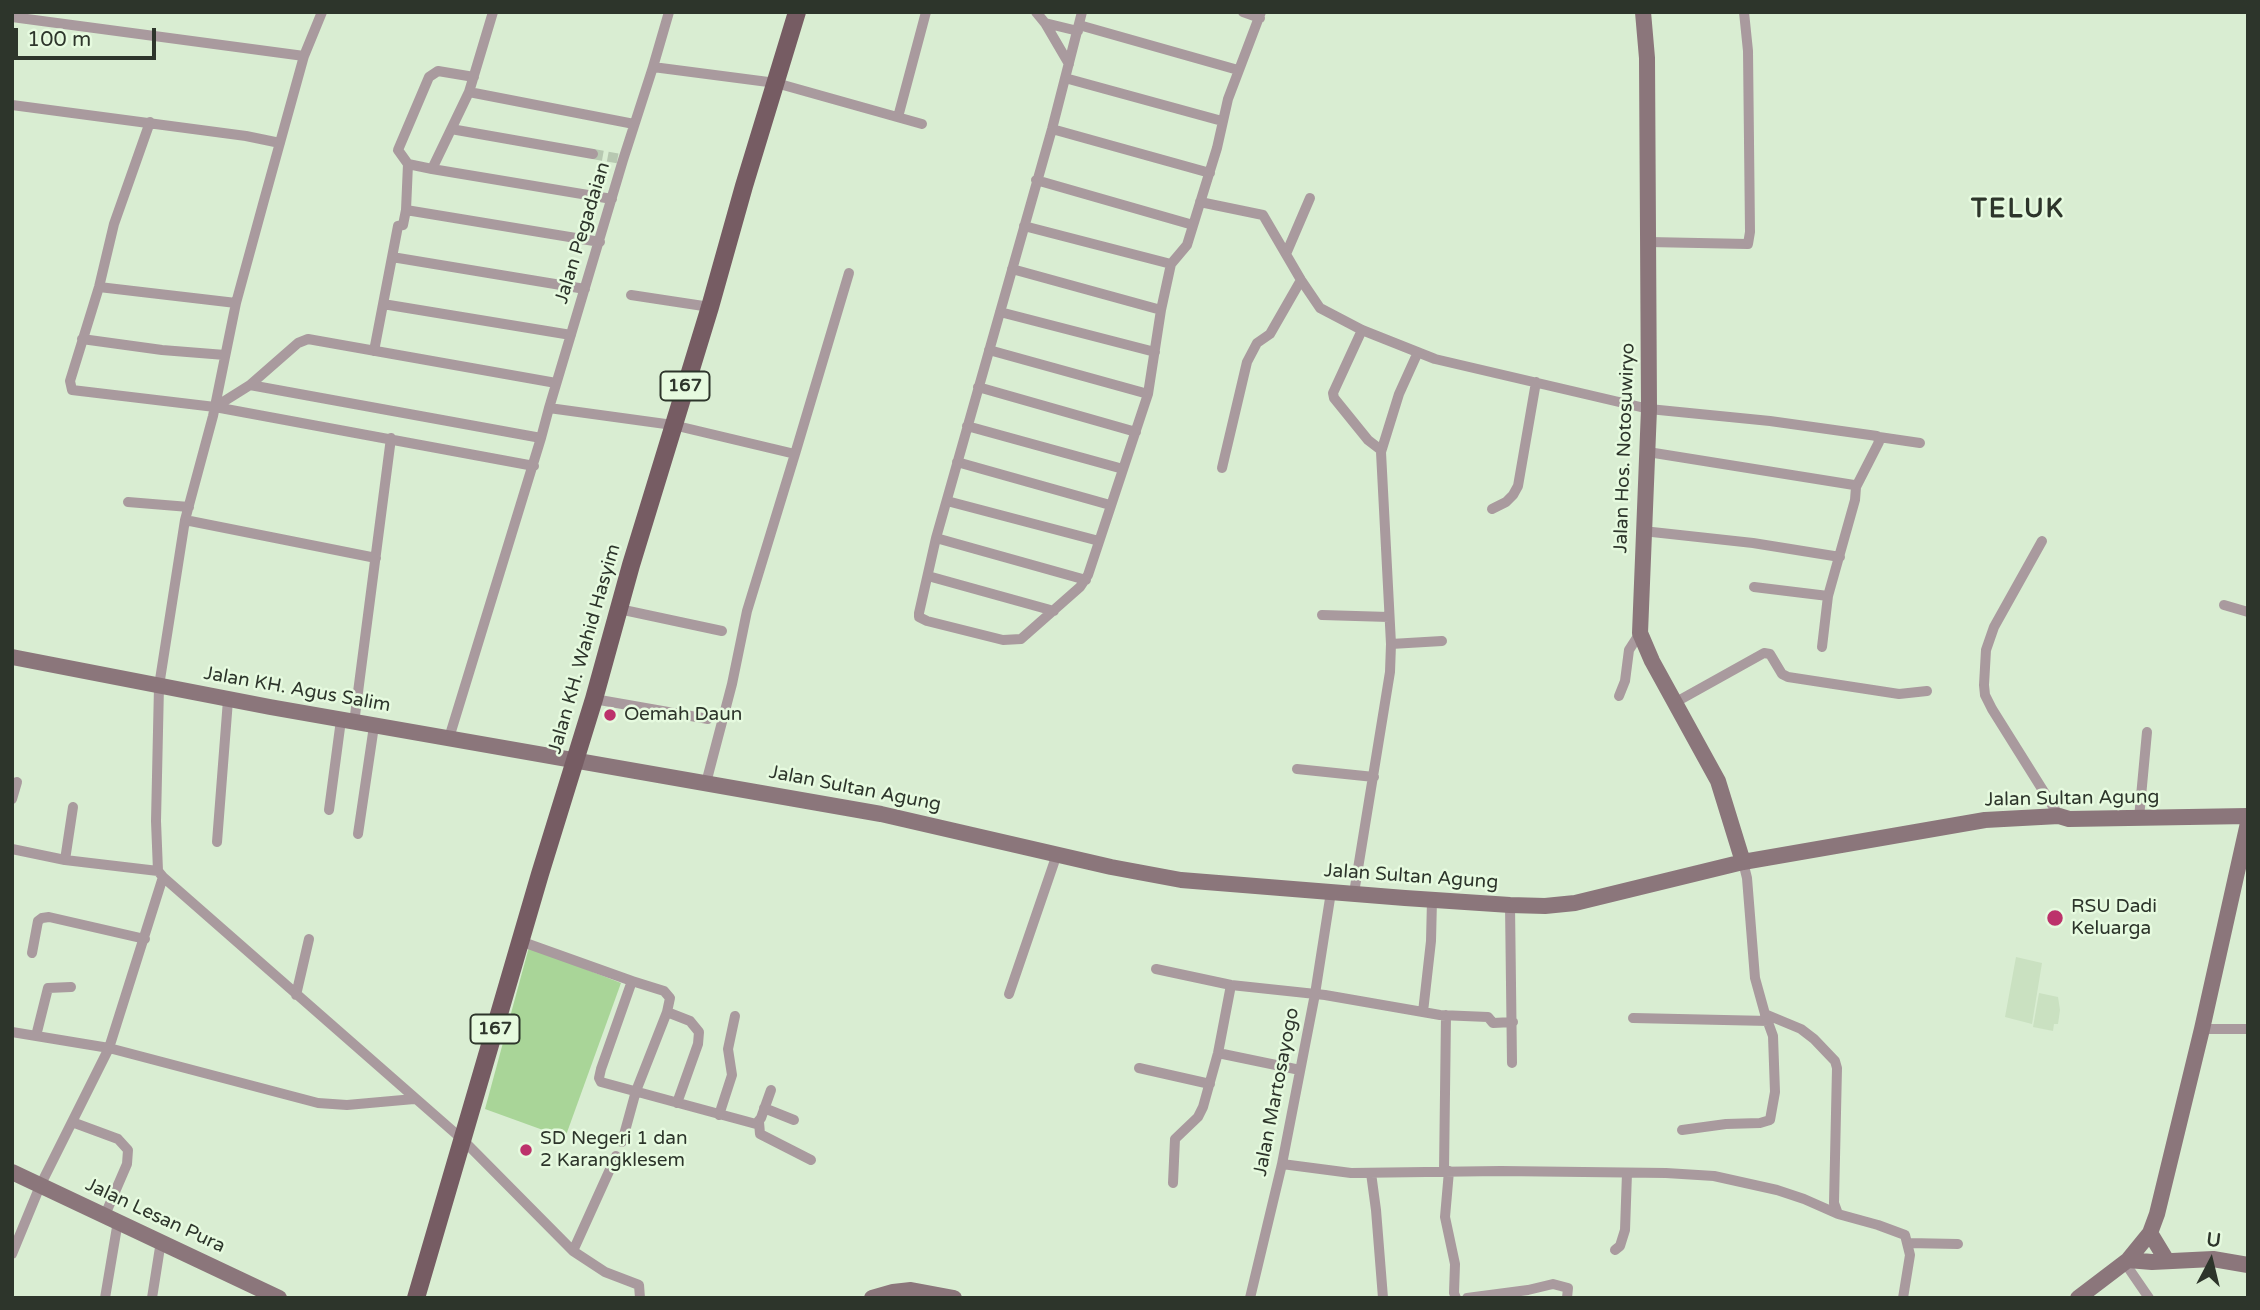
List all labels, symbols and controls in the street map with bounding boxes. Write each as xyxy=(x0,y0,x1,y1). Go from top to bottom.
scale bar xyxy=(18,14,159,58)
text: 100 m xyxy=(27,27,91,52)
street label: Jalan Pegadaian xyxy=(551,159,615,307)
district label: TELUK xyxy=(1972,194,2064,226)
street label: Jalan Hos. Notosuwiryo xyxy=(1610,342,1640,554)
road number: 167 xyxy=(660,372,710,400)
street label: Jalan KH. Wahid Hasyim xyxy=(544,541,626,757)
street label: Jalan KH. Agus Salim xyxy=(202,662,392,718)
place label: Oemah Daun xyxy=(624,704,742,726)
marker: Oemah Daun xyxy=(602,707,618,723)
street label: Jalan Sultan Agung xyxy=(767,761,943,817)
street label: Jalan Sultan Agung xyxy=(1984,786,2160,812)
street label: Jalan Sultan Agung xyxy=(1323,860,1499,894)
place label: RSU Dadi Keluarga xyxy=(2071,896,2157,940)
marker: RSU Dadi Keluarga xyxy=(2045,908,2065,928)
street label: Jalan Martosayogo xyxy=(1249,1006,1305,1178)
road number: 167 xyxy=(470,1014,520,1044)
place label: SD Negeri 1 dan 2 Karangklesem xyxy=(540,1128,687,1172)
marker: SD Negeri 1 dan 2 Karangklesem xyxy=(518,1142,534,1158)
street label: Jalan Lesan Pura xyxy=(81,1174,229,1258)
north arrow xyxy=(2176,1226,2246,1296)
text: U xyxy=(2205,1228,2222,1252)

